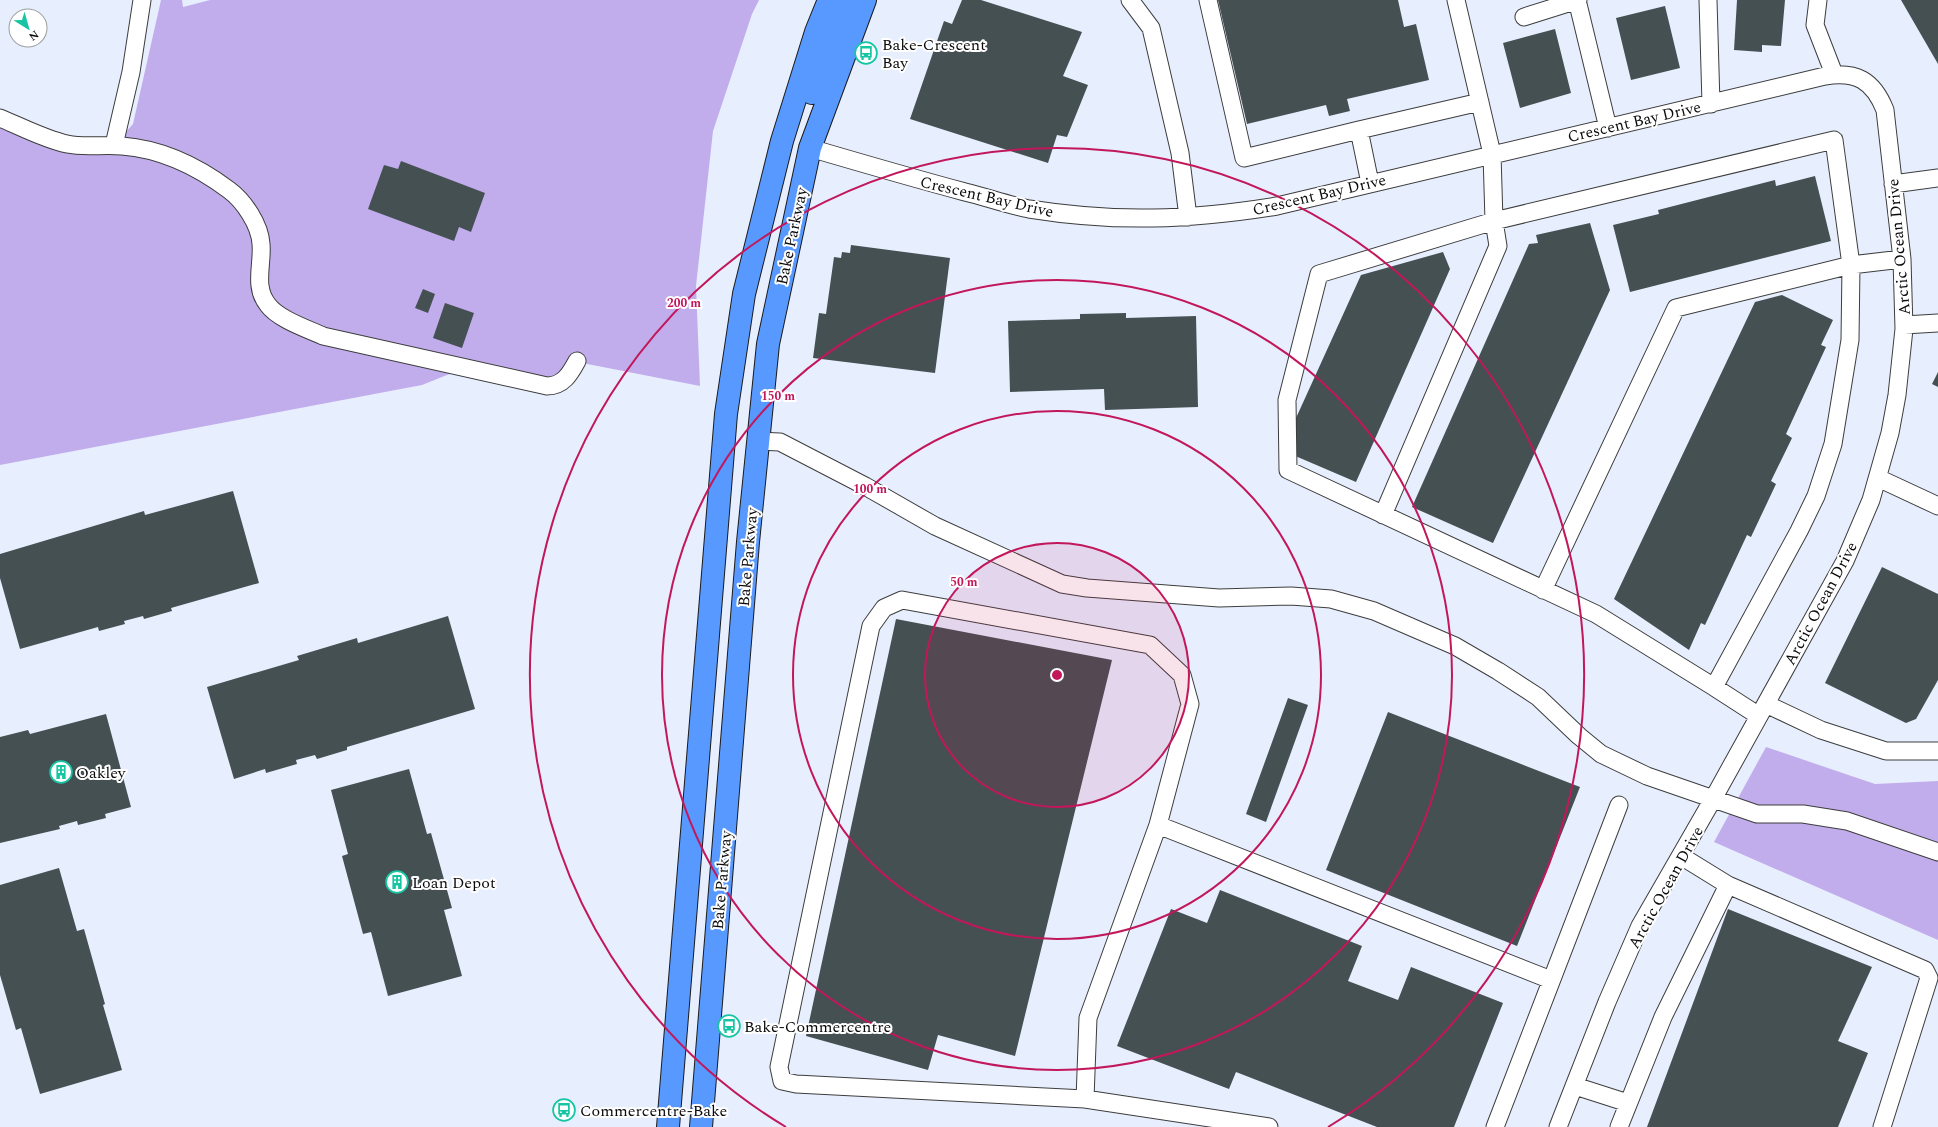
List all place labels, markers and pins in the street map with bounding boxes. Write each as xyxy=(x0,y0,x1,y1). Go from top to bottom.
place label: Bake-Crescent Bay xyxy=(882,33,986,75)
bus stop icon: Bake-Crescent Bay xyxy=(853,40,879,66)
centre of rings xyxy=(1050,668,1064,682)
building icon: Oakley xyxy=(48,759,74,785)
place label: Oakley xyxy=(76,761,127,785)
building icon: Loan Depot xyxy=(384,869,410,895)
place label: Loan Depot xyxy=(412,871,496,895)
bus stop icon: Bake-Commercentre xyxy=(716,1013,742,1039)
place label: Bake-Commercentre xyxy=(744,1015,891,1039)
bus stop icon: Commercentre-Bake xyxy=(551,1097,577,1123)
place label: Commercentre-Bake xyxy=(580,1099,727,1123)

